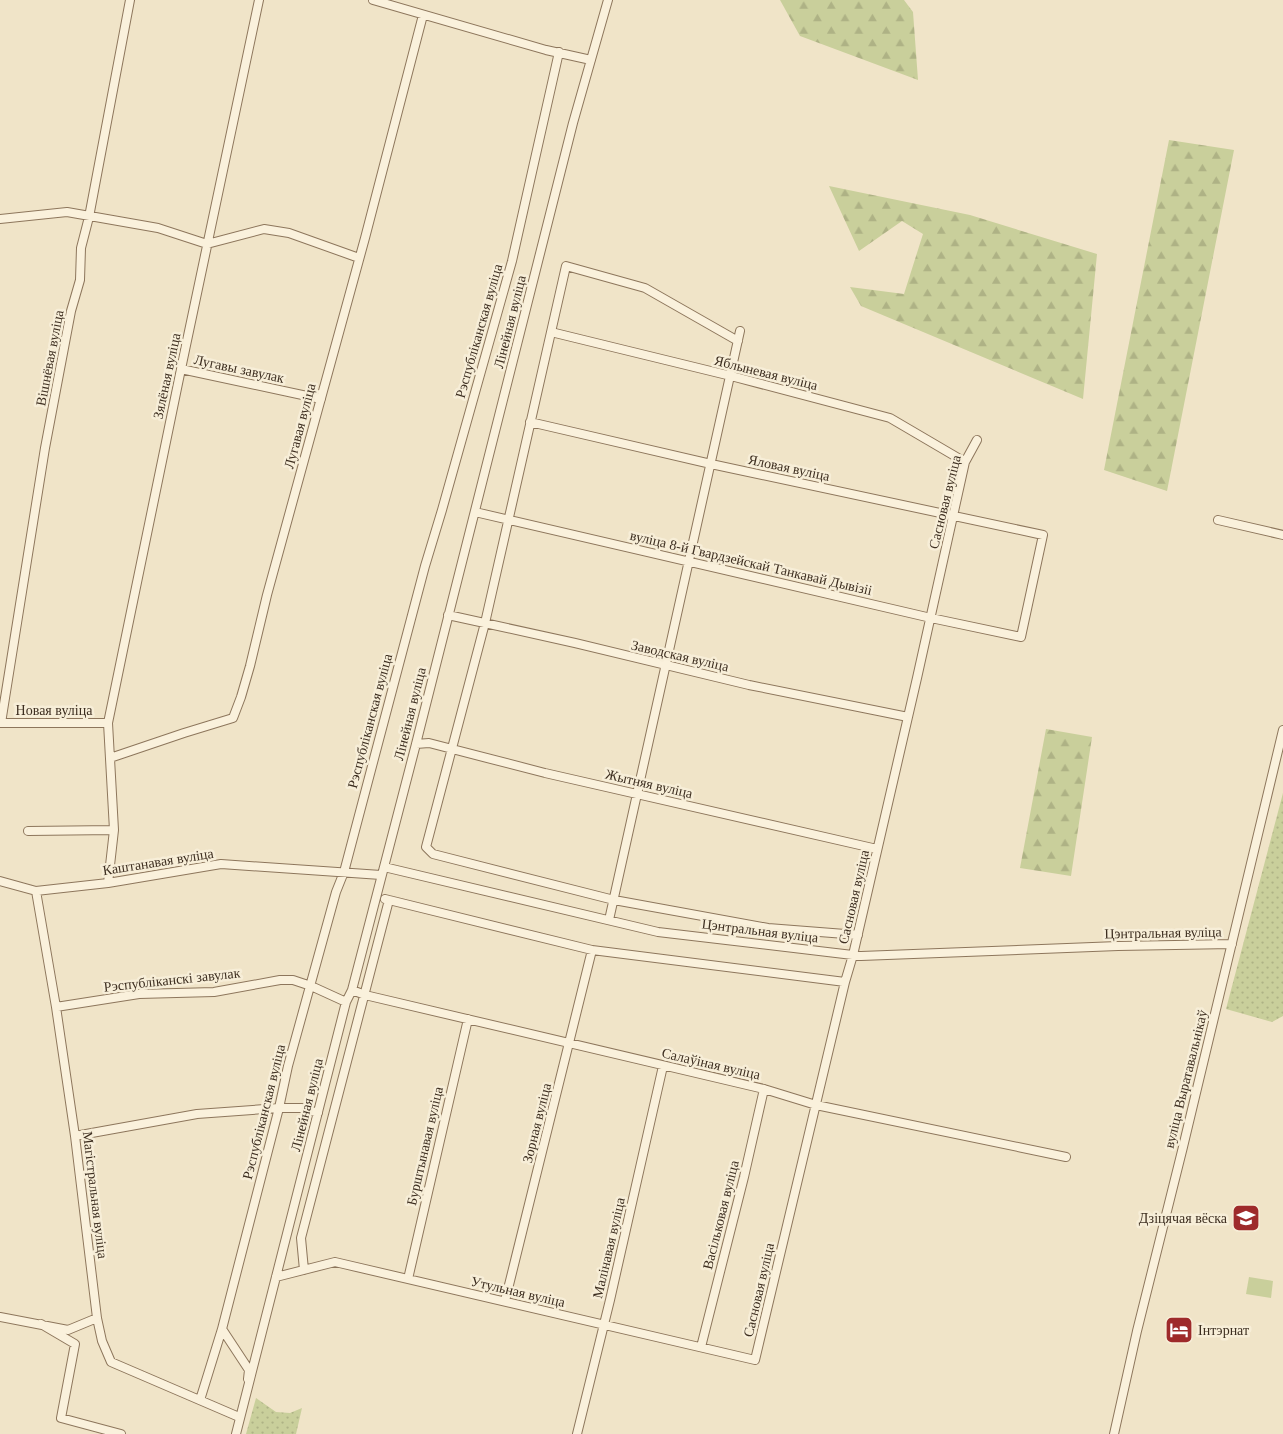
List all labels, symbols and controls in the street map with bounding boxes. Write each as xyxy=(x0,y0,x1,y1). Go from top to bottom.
street label: Рэспубліканская вуліца xyxy=(453,262,506,400)
street label: Лінейная вуліца xyxy=(491,273,529,370)
street label: Вішнёвая вуліца xyxy=(33,308,67,407)
street label: Зялёная вуліца xyxy=(151,331,184,420)
street label: Лугавы завулак xyxy=(192,352,286,386)
street label: Яблыневая вуліца xyxy=(713,353,820,393)
street label: Лугавая вуліца xyxy=(281,381,319,470)
street label: Яловая вуліца xyxy=(747,452,832,484)
street label: Сасновая вуліца xyxy=(926,453,964,550)
street label: вуліца 8-й Гвардзейскай Танкавай Дывізіі xyxy=(629,528,874,598)
street label: Заводская вуліца xyxy=(630,637,731,675)
street label: Рэспубліканская вуліца xyxy=(345,651,395,790)
street label: Лінейная вуліца xyxy=(391,665,429,762)
street label: Новая вуліца xyxy=(16,703,93,718)
street label: Жытняя вуліца xyxy=(604,767,695,801)
street label: Каштанавая вуліца xyxy=(101,846,215,878)
street label: Сасновая вуліца xyxy=(836,848,872,945)
street label: Цэнтральная вуліца xyxy=(701,916,820,946)
street label: Цэнтральная вуліца xyxy=(1104,924,1223,942)
street label: Рэспубліканскі завулак xyxy=(103,965,241,995)
street label: вуліца Выратавальнікаў xyxy=(1162,1008,1210,1150)
street label: Рэспубліканская вуліца xyxy=(240,1042,288,1181)
street label: Салаўіная вуліца xyxy=(660,1045,762,1083)
street label: Лінейная вуліца xyxy=(288,1056,326,1153)
street label: Зорная вуліца xyxy=(520,1081,554,1164)
street label: Бурштынавая вуліца xyxy=(404,1084,446,1207)
street label: Магістральная вуліца xyxy=(80,1130,110,1260)
street label: Васільковая вуліца xyxy=(700,1158,742,1271)
street label: Малінавая вуліца xyxy=(590,1195,628,1300)
school or university icon: Дзіцячая вёска xyxy=(1231,1203,1261,1233)
place label: Дзіцячая вёска xyxy=(1139,1211,1228,1226)
street label: Сасновая вуліца xyxy=(741,1241,777,1338)
street label: Утульная вуліца xyxy=(469,1274,567,1310)
hotel icon: Інтэрнат xyxy=(1164,1315,1194,1345)
place label: Інтэрнат xyxy=(1198,1323,1249,1338)

